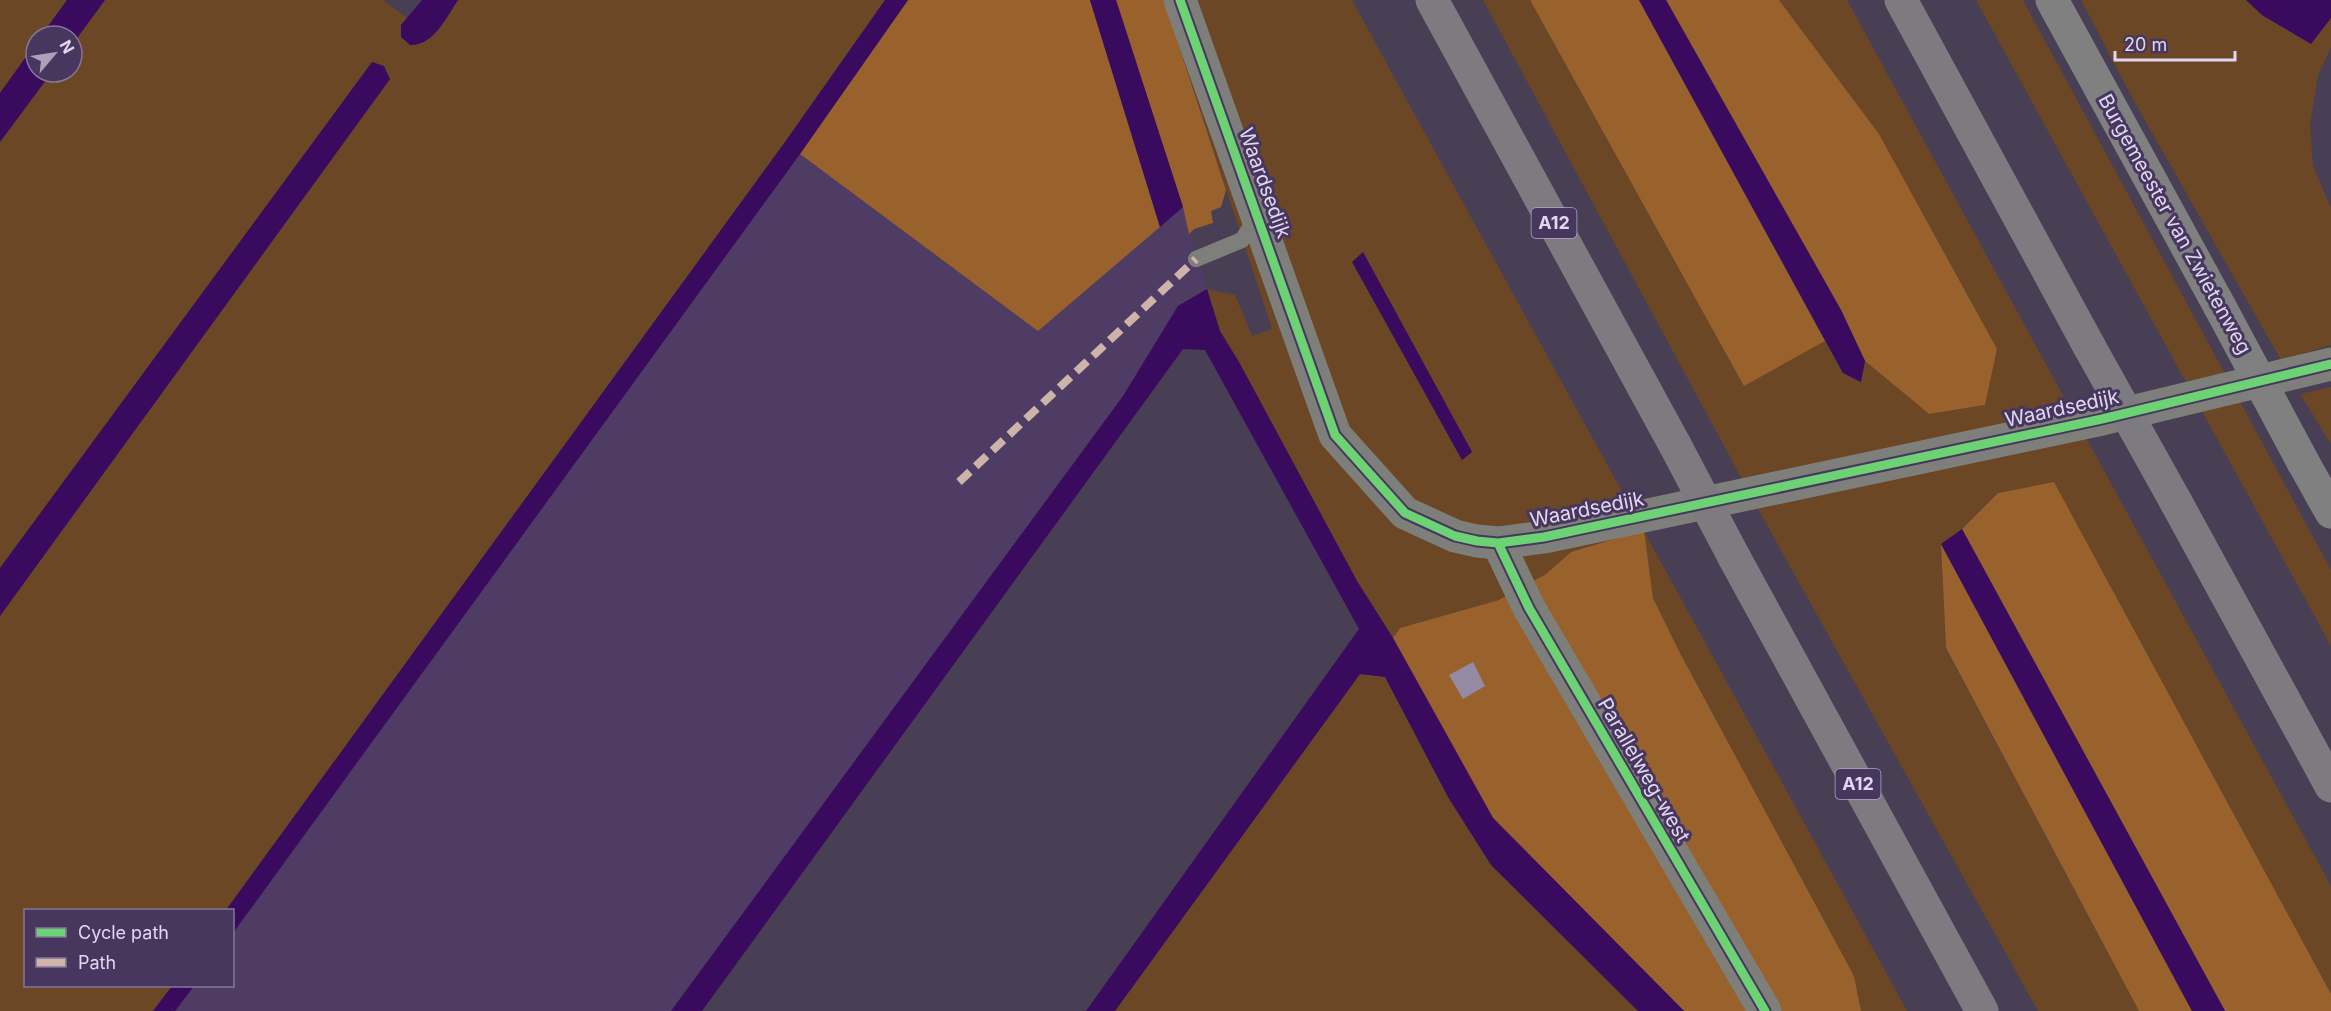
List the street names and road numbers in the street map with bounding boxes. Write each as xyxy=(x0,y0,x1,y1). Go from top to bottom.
street label: Burgemeester van Zwietenweg xyxy=(2093,90,2257,358)
street label: Waardsedijk xyxy=(1234,125,1296,241)
road number: A12 xyxy=(1532,208,1576,238)
street label: Waardsedijk xyxy=(2003,384,2121,432)
street label: Waardsedijk xyxy=(1528,486,1646,532)
street label: Parallelweg-west xyxy=(1593,693,1695,847)
road number: A12 xyxy=(1836,769,1880,799)

